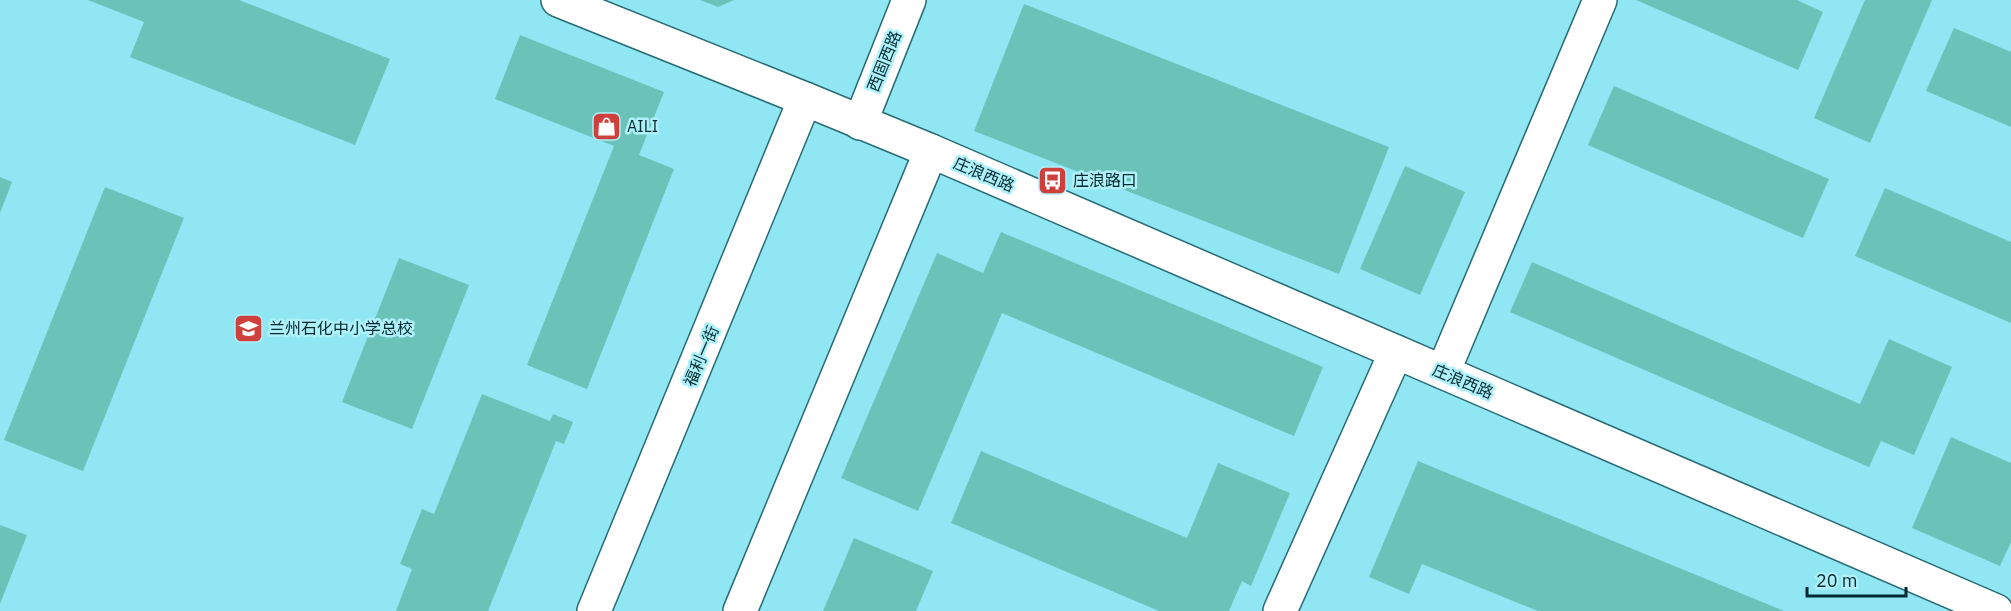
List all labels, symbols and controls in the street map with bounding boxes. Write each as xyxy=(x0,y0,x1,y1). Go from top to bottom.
street label: 西固西路 xyxy=(863,28,905,94)
shop icon: AILI xyxy=(590,110,622,142)
place label: AILI xyxy=(627,116,658,136)
street label: 庄浪西路 xyxy=(951,152,1017,196)
bus stop icon: 庄浪路口 xyxy=(1036,164,1068,196)
place label: 庄浪路口 xyxy=(1073,170,1137,190)
school or university icon: 兰州石化中小学总校 xyxy=(232,312,264,344)
place label: 兰州石化中小学总校 xyxy=(269,318,413,338)
street label: 福利一街 xyxy=(679,323,723,389)
street label: 庄浪西路 xyxy=(1430,359,1496,403)
scale bar xyxy=(1807,560,1906,598)
text: 20 m xyxy=(1816,569,1858,592)

